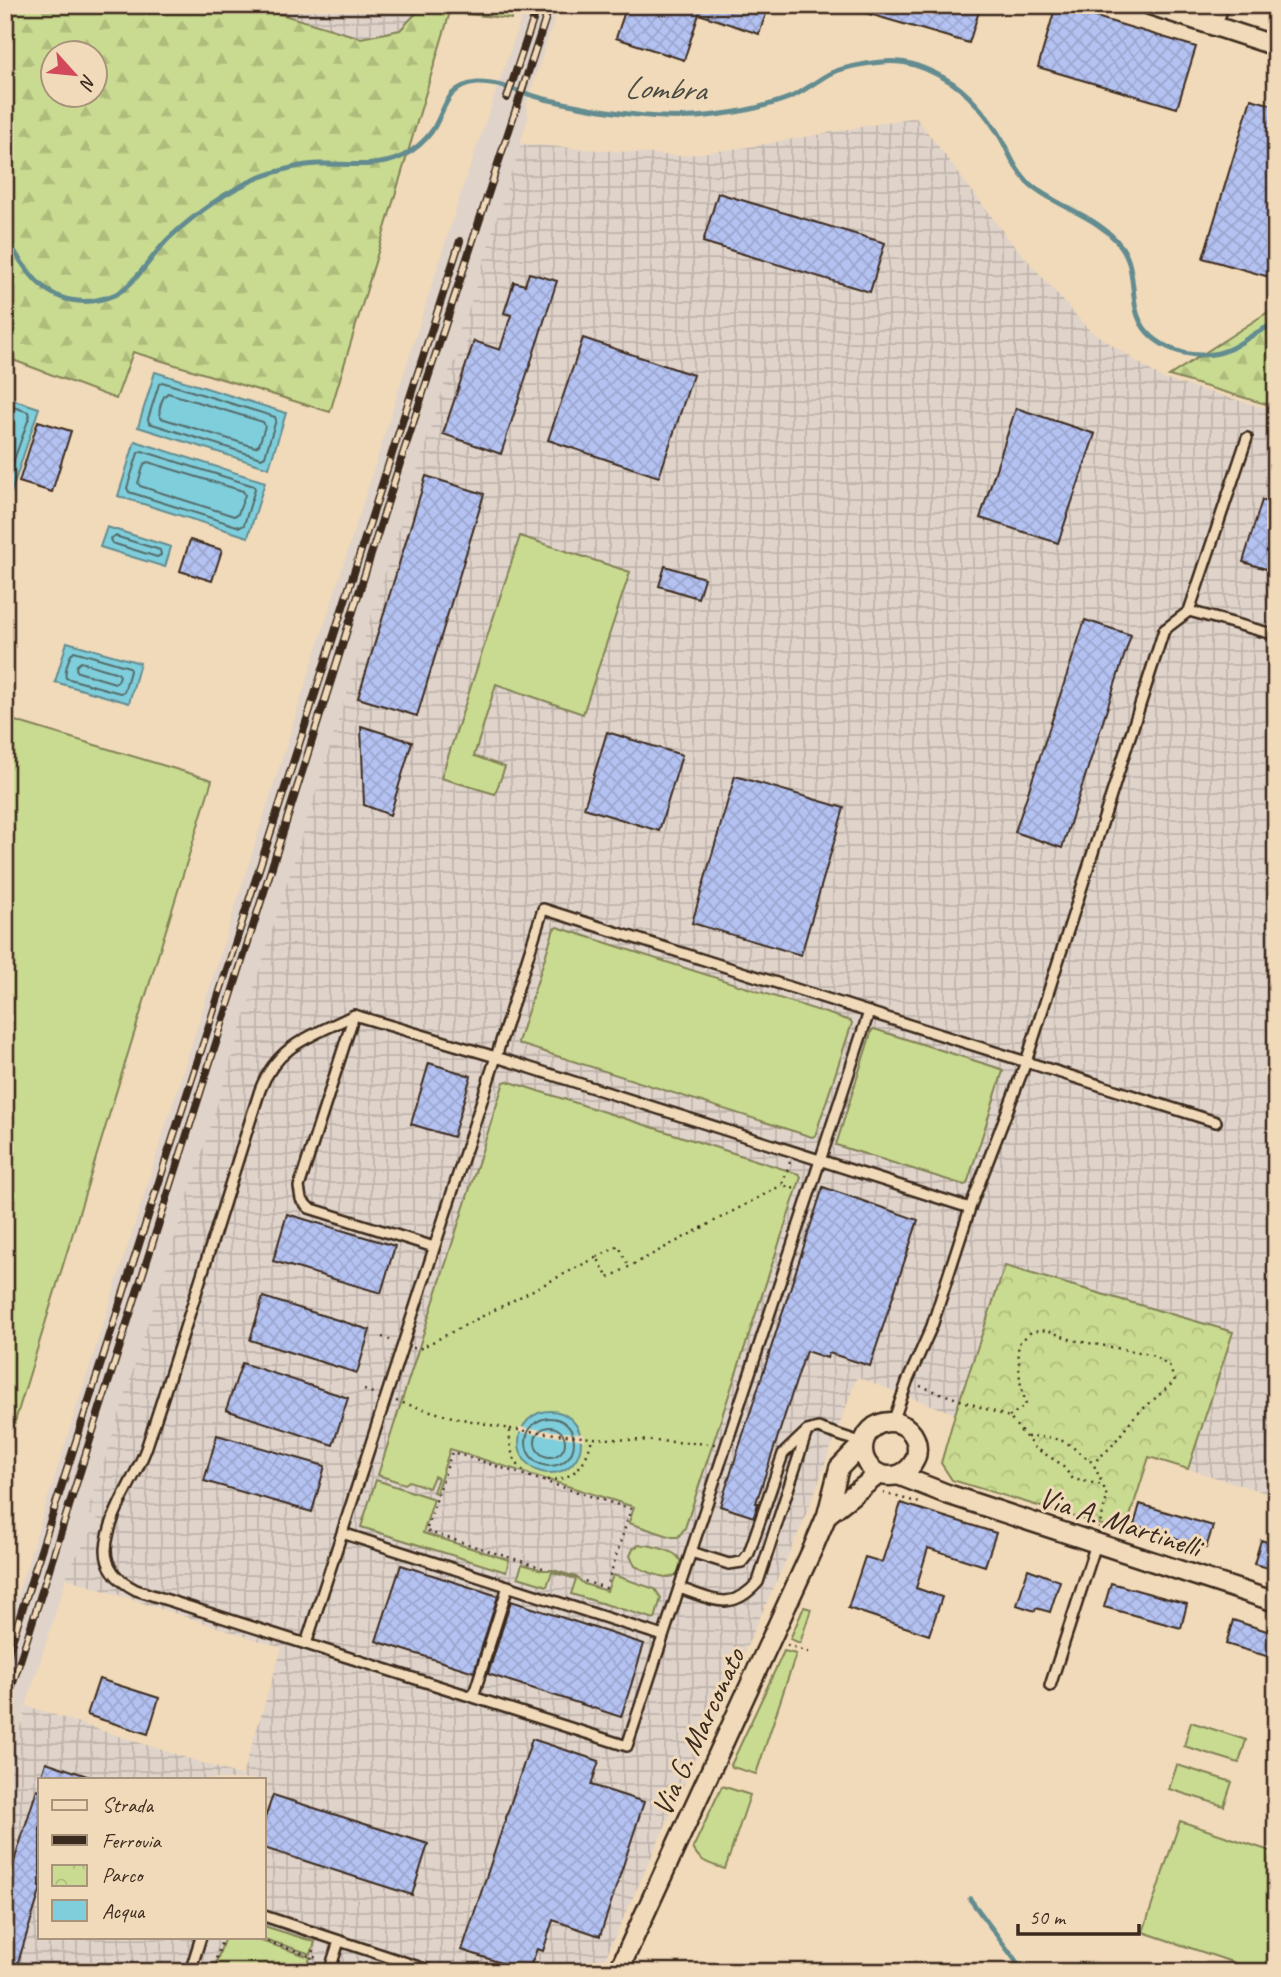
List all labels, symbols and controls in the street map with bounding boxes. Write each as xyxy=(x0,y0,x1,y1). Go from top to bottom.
north arrow xyxy=(38,38,108,108)
water label: Lombra xyxy=(624,67,709,111)
text: N xyxy=(73,71,102,95)
street label: Via A. Martinelli xyxy=(1034,1478,1209,1567)
street label: Via G. Marconato xyxy=(643,1641,754,1822)
legend xyxy=(38,1778,266,1938)
text: Strada xyxy=(102,1792,155,1818)
text: Ferrovia xyxy=(102,1828,162,1854)
text: Parco xyxy=(102,1862,145,1888)
scale bar xyxy=(1018,1893,1139,1937)
text: Acqua xyxy=(102,1898,146,1924)
text: 50 m xyxy=(1029,1904,1067,1930)

